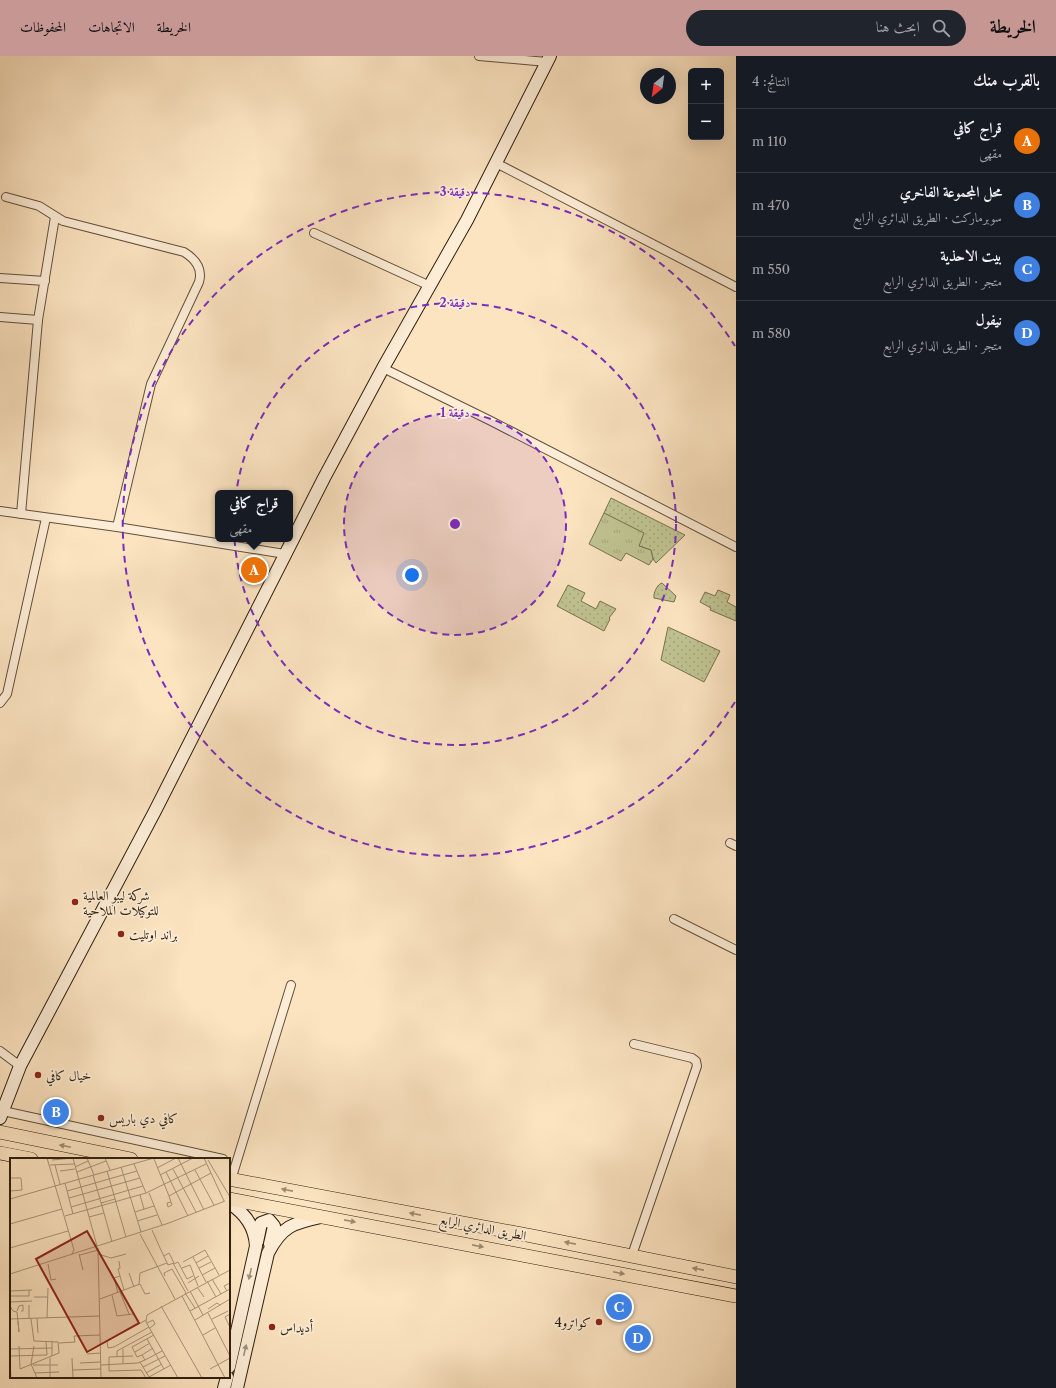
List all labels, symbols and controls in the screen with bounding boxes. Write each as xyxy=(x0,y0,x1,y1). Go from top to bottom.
search box xyxy=(686,10,966,46)
text: الخريطة xyxy=(990,15,1036,38)
text: ابحث هنا xyxy=(876,17,920,36)
icon: search xyxy=(930,17,952,39)
text: المحفوظات xyxy=(20,18,66,36)
text: الاتجاهات xyxy=(88,18,135,36)
text: الخريطة xyxy=(157,18,191,36)
north arrow xyxy=(640,68,676,104)
map controls xyxy=(688,68,724,140)
button: + xyxy=(688,68,724,104)
text: بالقرب منك xyxy=(973,70,1040,90)
text: النتائج: 4 xyxy=(752,73,789,89)
button: − xyxy=(688,104,724,140)
text: قراج كافي xyxy=(953,118,1002,137)
text: 110 m xyxy=(752,133,787,149)
text: A xyxy=(1022,133,1032,149)
text: مقهى xyxy=(979,145,1002,161)
text: محل المجموعة الفاخري xyxy=(900,182,1002,201)
text: 3 دقيقة xyxy=(440,184,470,199)
text: 470 m xyxy=(752,197,790,213)
text: B xyxy=(1022,197,1032,213)
text: سوبرماركت · الطريق الدائري الرابع xyxy=(853,209,1002,225)
text: بيت الاحذية xyxy=(940,246,1002,265)
text: 550 m xyxy=(752,261,790,277)
text: C xyxy=(1022,261,1032,277)
text: متجر · الطريق الدائري الرابع xyxy=(883,273,1002,289)
text: 2 دقيقة xyxy=(439,295,471,310)
text: نيفول xyxy=(975,310,1002,329)
text: 580 m xyxy=(752,325,791,341)
text: D xyxy=(1021,325,1033,341)
text: متجر · الطريق الدائري الرابع xyxy=(883,337,1002,353)
text: 1 دقيقة xyxy=(440,405,470,420)
popup xyxy=(215,490,293,542)
text: قراج كافي xyxy=(230,493,278,512)
centre of rings xyxy=(448,517,462,531)
text: مقهى xyxy=(230,520,252,536)
pin: A xyxy=(241,555,267,585)
your location xyxy=(402,565,422,585)
place label: شركة ليبو العالمية للتوكيلات الملاحية xyxy=(83,887,159,919)
marker: شركة ليبو العالمية للتوكيلات الملاحية xyxy=(70,897,80,907)
place label: براند اوتليت xyxy=(129,926,178,942)
marker: براند اوتليت xyxy=(116,929,126,939)
place label: خيال كافي xyxy=(46,1067,91,1087)
marker: خيال كافي xyxy=(33,1070,43,1080)
pin: B xyxy=(43,1097,69,1127)
place label: كافي دي باريس xyxy=(109,1110,178,1130)
marker: كافي دي باريس xyxy=(96,1113,106,1123)
one-way arrow xyxy=(59,1142,71,1148)
inset map xyxy=(10,1158,230,1378)
one-way arrow xyxy=(281,1187,293,1193)
one-way arrow xyxy=(409,1210,421,1216)
street label: الطريق الدائري الرابع xyxy=(437,1211,528,1248)
one-way arrow xyxy=(344,1218,356,1224)
one-way arrow xyxy=(564,1240,576,1246)
one-way arrow xyxy=(472,1243,484,1249)
one-way arrow xyxy=(692,1266,704,1272)
one-way arrow xyxy=(247,1267,253,1280)
one-way arrow xyxy=(613,1270,625,1276)
pin: C xyxy=(606,1292,632,1322)
place label: كواترو4 xyxy=(554,1314,591,1331)
marker: كواترو4 xyxy=(594,1317,604,1327)
place label: أديداس xyxy=(280,1319,313,1336)
marker: أديداس xyxy=(267,1322,277,1332)
pin: D xyxy=(625,1323,651,1353)
one-way arrow xyxy=(243,1344,249,1356)

